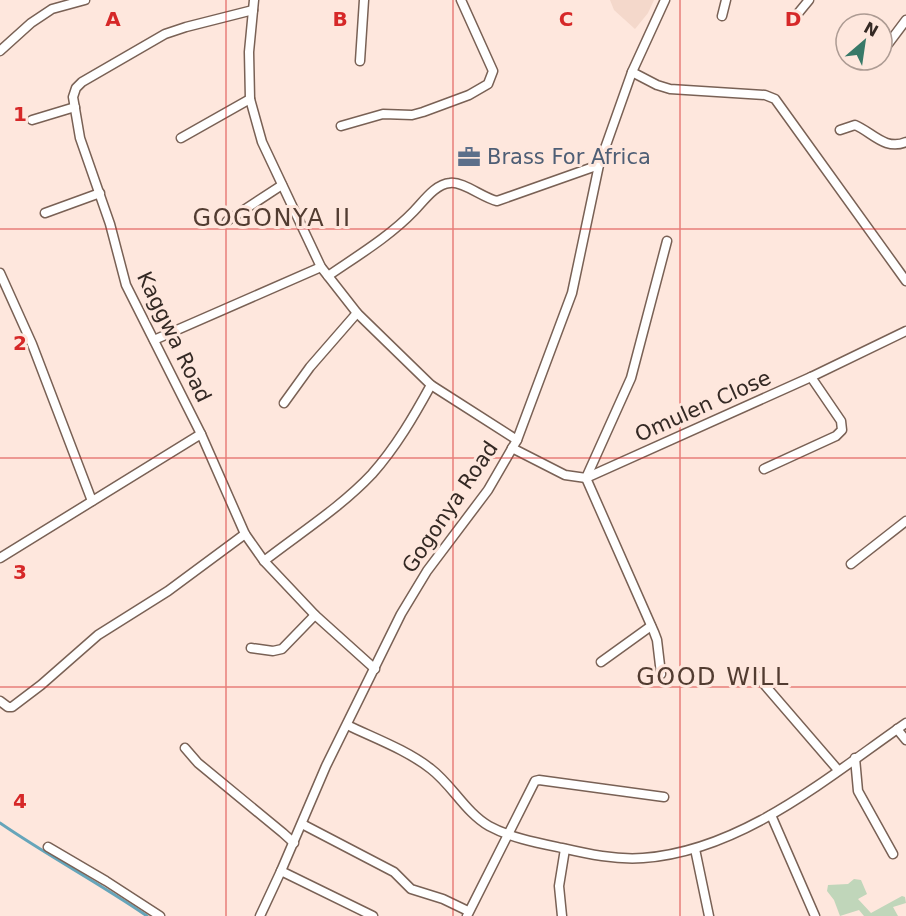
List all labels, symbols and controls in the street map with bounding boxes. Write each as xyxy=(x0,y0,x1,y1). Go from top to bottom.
text: A xyxy=(105,7,121,31)
text: B xyxy=(332,7,348,31)
text: C xyxy=(559,7,573,31)
text: D xyxy=(785,7,801,31)
north arrow xyxy=(834,12,894,72)
text: N xyxy=(861,18,881,41)
text: 1 xyxy=(13,102,27,126)
office icon: Brass For Africa xyxy=(456,144,482,170)
place label: Brass For Africa xyxy=(487,145,651,169)
district label: GOGONYA II xyxy=(193,204,351,232)
street label: Kaggwa Road xyxy=(132,268,216,406)
text: 2 xyxy=(13,331,27,355)
street label: Omulen Close xyxy=(631,365,775,447)
street label: Gogonya Road xyxy=(397,437,503,577)
text: 3 xyxy=(13,560,27,584)
district label: GOOD WILL xyxy=(636,663,790,691)
text: 4 xyxy=(13,789,27,813)

